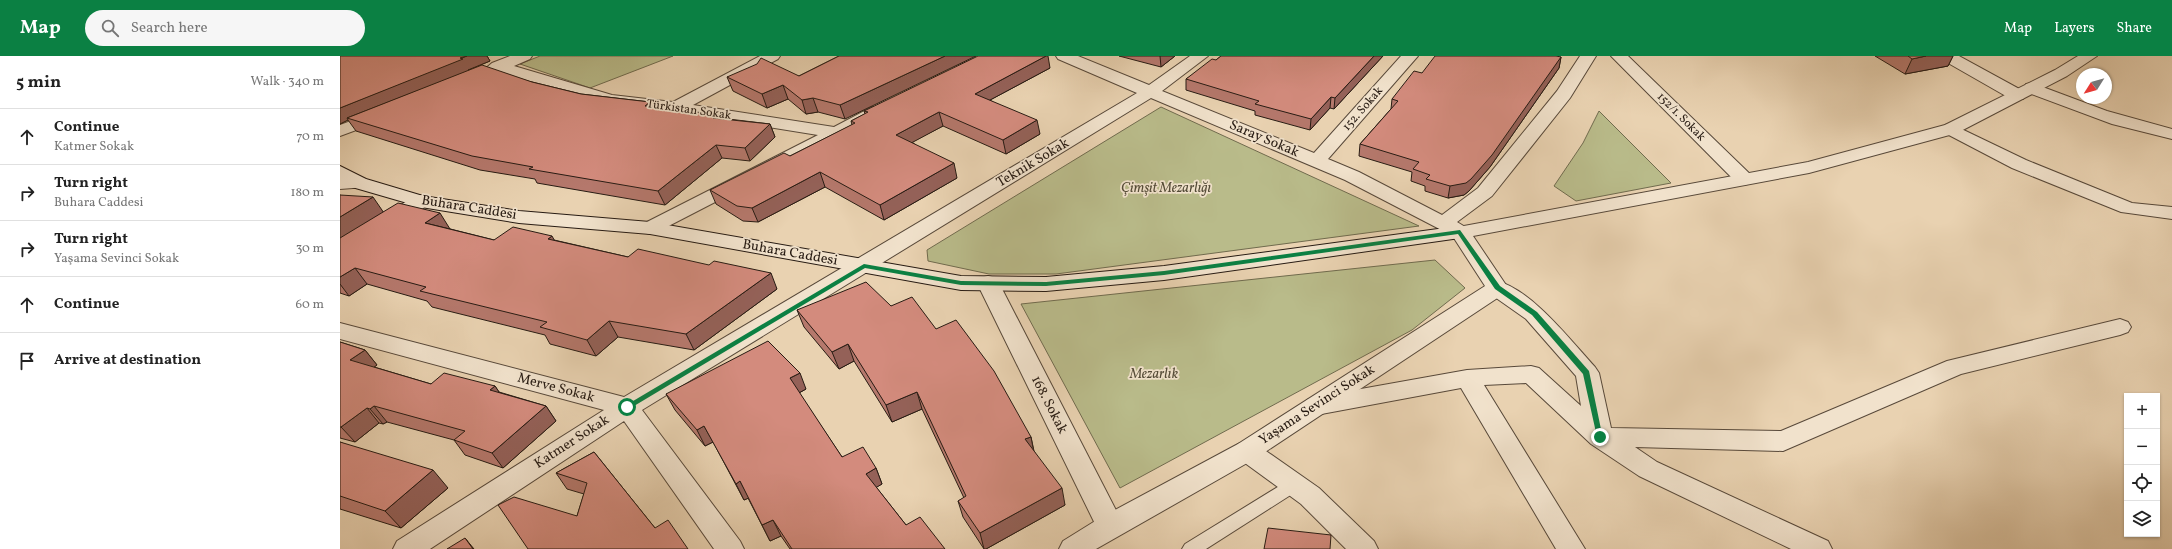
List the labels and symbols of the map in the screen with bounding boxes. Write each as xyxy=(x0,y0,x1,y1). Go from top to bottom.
north arrow xyxy=(2076,68,2112,104)
street label: 152. Sokak xyxy=(1339,83,1387,135)
street label: 152/1. Sokak xyxy=(1653,89,1709,145)
street label: Türkistan Sokak xyxy=(646,96,733,124)
street label: Saray Sokak xyxy=(1226,116,1302,162)
street label: Teknik Sokak xyxy=(993,134,1073,192)
park label: Çimşit Mezarlığı xyxy=(1121,179,1211,198)
street label: Buhara Caddesi xyxy=(420,191,518,225)
street label: Buhara Caddesi xyxy=(741,235,839,271)
street label: Yaşama Sevinci Sokak xyxy=(1255,360,1379,450)
park label: Mezarlık xyxy=(1129,365,1179,384)
street label: Merve Sokak xyxy=(515,369,597,408)
street label: 168. Sokak xyxy=(1026,373,1072,438)
route start xyxy=(618,398,636,416)
street label: Katmer Sokak xyxy=(531,410,614,473)
route end xyxy=(1591,428,1609,446)

